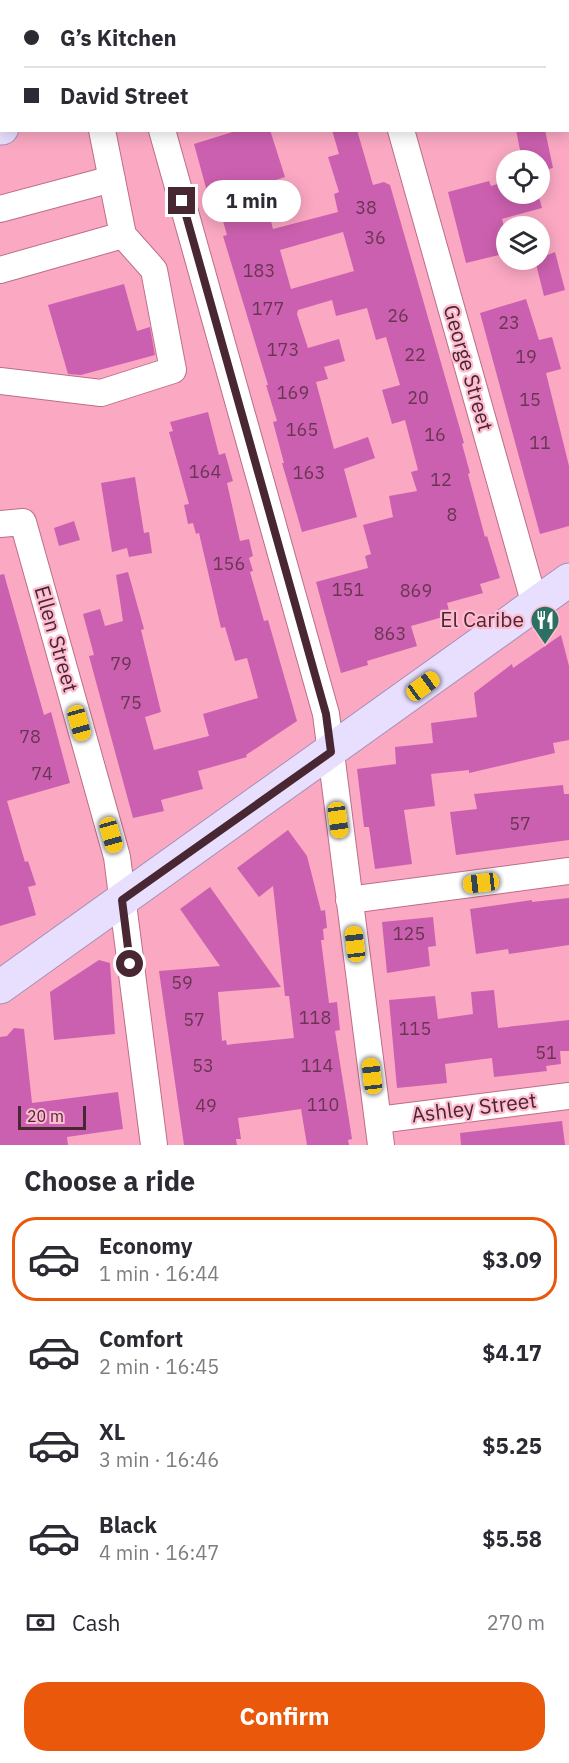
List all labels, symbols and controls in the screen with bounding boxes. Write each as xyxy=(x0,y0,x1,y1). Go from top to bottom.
text: G’s Kitchen xyxy=(60,23,177,52)
text: David Street xyxy=(60,81,188,110)
map controls xyxy=(496,150,550,270)
button: locate xyxy=(496,150,550,204)
callout: 1 min xyxy=(203,180,302,222)
route end xyxy=(168,187,195,214)
text: 1 min xyxy=(225,187,278,214)
house number: 38 xyxy=(355,196,377,219)
button: layers xyxy=(496,216,550,270)
house number: 36 xyxy=(364,226,386,249)
house number: 183 xyxy=(243,259,275,282)
house number: 177 xyxy=(252,297,284,320)
street label: George Street xyxy=(438,301,500,434)
house number: 26 xyxy=(387,304,409,327)
house number: 23 xyxy=(498,311,520,334)
house number: 173 xyxy=(267,338,299,361)
house number: 22 xyxy=(404,343,426,366)
house number: 19 xyxy=(515,345,537,368)
house number: 169 xyxy=(277,381,309,404)
house number: 20 xyxy=(407,386,429,409)
house number: 15 xyxy=(519,388,541,411)
house number: 165 xyxy=(286,418,318,441)
house number: 16 xyxy=(424,423,446,446)
house number: 11 xyxy=(529,431,551,454)
house number: 164 xyxy=(189,460,221,483)
house number: 163 xyxy=(293,461,325,484)
house number: 12 xyxy=(430,468,452,491)
house number: 8 xyxy=(447,503,457,526)
house number: 156 xyxy=(213,552,245,575)
house number: 151 xyxy=(332,578,364,601)
house number: 869 xyxy=(400,579,432,602)
street label: Ellen Street xyxy=(28,582,86,695)
restaurant icon: El Caribe xyxy=(529,604,561,646)
place label: El Caribe xyxy=(440,605,524,633)
house number: 863 xyxy=(374,622,406,645)
house number: 79 xyxy=(110,652,132,675)
car xyxy=(403,668,443,704)
house number: 75 xyxy=(120,691,142,714)
car xyxy=(65,703,93,743)
house number: 78 xyxy=(19,725,41,748)
house number: 74 xyxy=(31,762,53,785)
car xyxy=(327,801,349,839)
house number: 57 xyxy=(509,812,531,835)
car xyxy=(97,815,125,855)
car xyxy=(462,872,500,894)
house number: 125 xyxy=(393,922,425,945)
car xyxy=(344,925,366,963)
route start xyxy=(116,950,143,977)
house number: 59 xyxy=(171,971,193,994)
house number: 118 xyxy=(299,1006,331,1029)
house number: 57 xyxy=(183,1008,205,1031)
house number: 115 xyxy=(399,1017,431,1040)
house number: 51 xyxy=(535,1041,557,1064)
house number: 53 xyxy=(192,1054,214,1077)
house number: 114 xyxy=(301,1054,333,1077)
car xyxy=(361,1057,383,1095)
street label: Ashley Street xyxy=(410,1085,538,1129)
house number: 110 xyxy=(307,1093,339,1116)
house number: 49 xyxy=(195,1094,217,1117)
scale bar xyxy=(18,1103,86,1130)
text: 20 m xyxy=(27,1106,64,1126)
text: Choose a ride xyxy=(24,1163,195,1198)
text: Economy xyxy=(99,1231,193,1260)
icon: car xyxy=(27,1232,81,1286)
text: $3.09 xyxy=(482,1245,542,1274)
text: 1 min · 16:44 xyxy=(99,1260,219,1287)
text: Comfort xyxy=(99,1324,183,1353)
icon: car xyxy=(27,1325,81,1379)
text: $4.17 xyxy=(482,1338,542,1367)
text: 2 min · 16:45 xyxy=(99,1353,219,1380)
text: XL xyxy=(99,1417,125,1446)
icon: car xyxy=(27,1418,81,1472)
text: $5.25 xyxy=(482,1431,542,1460)
text: 3 min · 16:46 xyxy=(99,1446,219,1473)
text: Black xyxy=(99,1510,157,1539)
icon: car xyxy=(27,1511,81,1565)
text: $5.58 xyxy=(482,1524,542,1553)
text: 4 min · 16:47 xyxy=(99,1539,219,1566)
icon: cash xyxy=(24,1606,57,1639)
text: Cash xyxy=(72,1608,121,1637)
text: 270 m xyxy=(487,1609,545,1636)
button: Confirm xyxy=(24,1682,545,1751)

